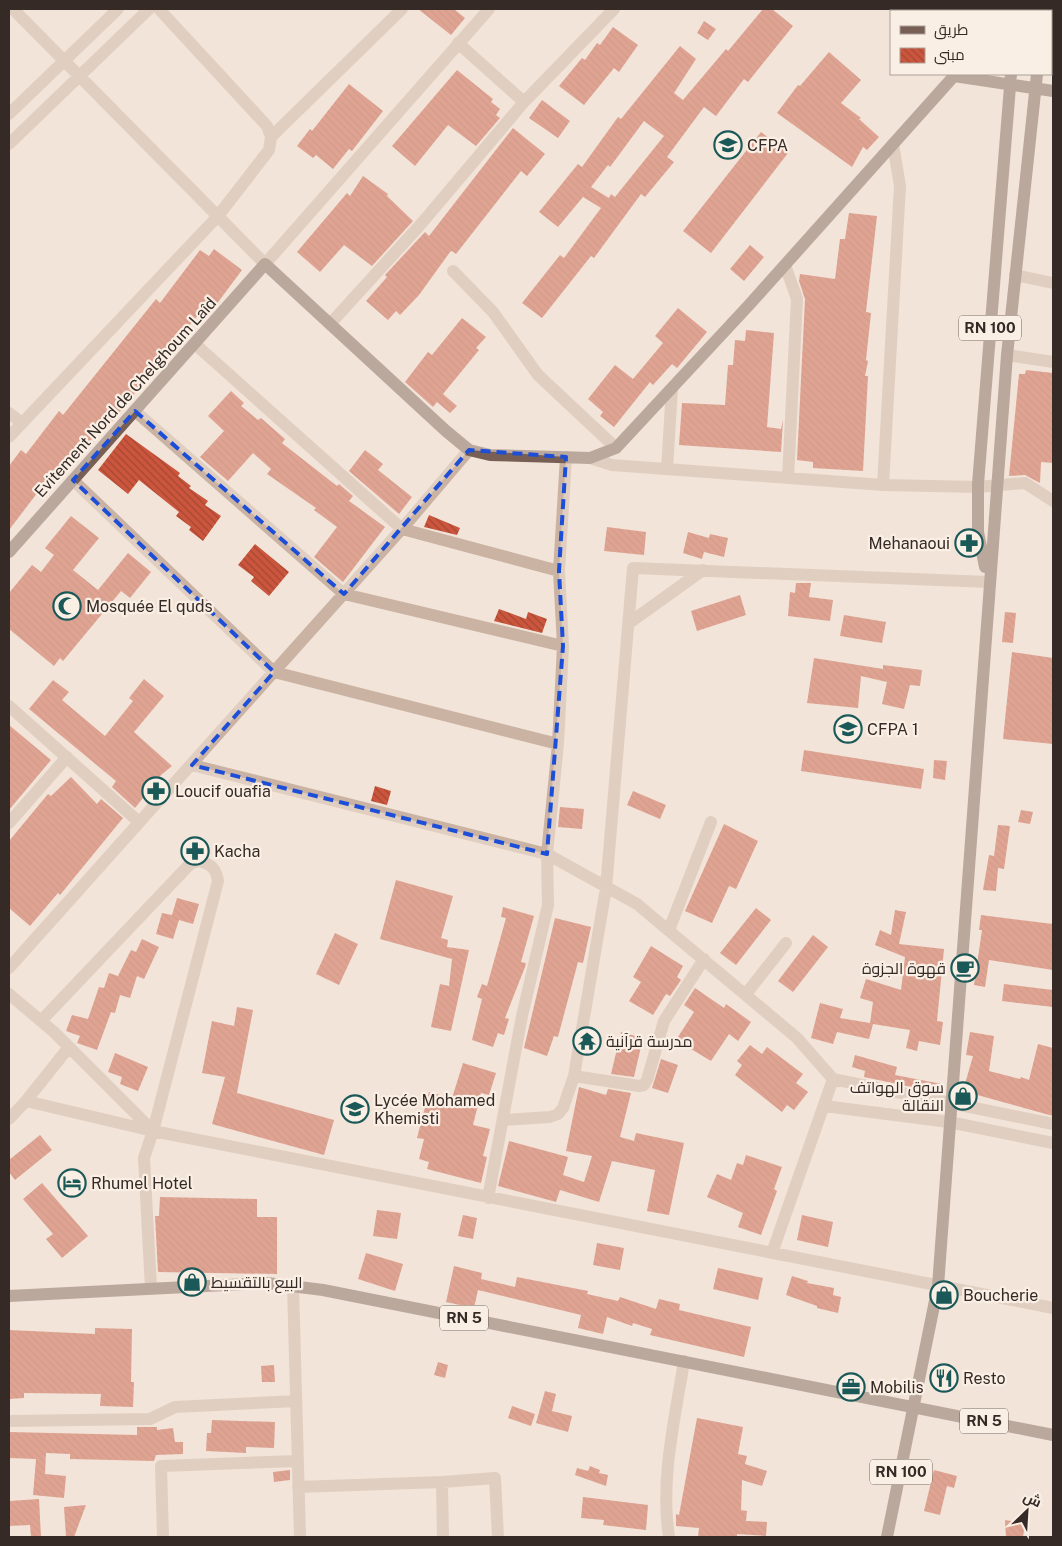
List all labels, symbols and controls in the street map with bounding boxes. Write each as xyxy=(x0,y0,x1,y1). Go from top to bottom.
legend xyxy=(890,10,1052,75)
text: طريق xyxy=(934,21,968,40)
text: مبنى xyxy=(934,46,965,65)
school or university icon: CFPA xyxy=(713,130,743,160)
place label: CFPA xyxy=(747,136,788,155)
street label: Evitement Nord de Chelghoum Laîd xyxy=(31,293,220,501)
road number: RN 100 xyxy=(959,316,1021,340)
pharmacy icon: Mehanaoui xyxy=(954,528,984,558)
place label: Mehanaoui xyxy=(868,534,950,553)
mosque icon: Mosquée El quds xyxy=(52,591,82,621)
place label: Mosquée El quds xyxy=(86,597,213,616)
school or university icon: CFPA 1 xyxy=(833,714,863,744)
place label: CFPA 1 xyxy=(867,720,919,739)
pharmacy icon: Loucif ouafia xyxy=(141,776,171,806)
place label: Loucif ouafia xyxy=(175,782,271,801)
pharmacy icon: Kacha xyxy=(180,836,210,866)
place label: Kacha xyxy=(214,842,260,861)
cafe icon: قهوة الجزوة xyxy=(950,953,980,983)
place label: قهوة الجزوة xyxy=(862,959,946,979)
temple icon: مدرسة قرآنية xyxy=(572,1026,602,1056)
place label: مدرسة قرآنية xyxy=(606,1032,692,1051)
place label: سوق الهواتف النقالة xyxy=(850,1078,944,1115)
shop icon: سوق الهواتف النقالة xyxy=(948,1081,978,1111)
place label: Lycée Mohamed Khemisti xyxy=(374,1091,495,1128)
school or university icon: Lycée Mohamed Khemisti xyxy=(340,1094,370,1124)
hotel icon: Rhumel Hotel xyxy=(57,1168,87,1198)
place label: Rhumel Hotel xyxy=(91,1174,193,1193)
shop icon: البيع بالتقسيط xyxy=(177,1267,207,1297)
place label: البيع بالتقسيط xyxy=(211,1273,303,1294)
shop icon: Boucherie xyxy=(929,1280,959,1310)
place label: Boucherie xyxy=(963,1286,1038,1305)
road number: RN 5 xyxy=(440,1306,488,1330)
restaurant icon: Resto xyxy=(929,1363,959,1393)
place label: Resto xyxy=(963,1369,1006,1388)
office icon: Mobilis xyxy=(836,1372,866,1402)
place label: Mobilis xyxy=(870,1378,924,1397)
road number: RN 5 xyxy=(960,1408,1008,1434)
road number: RN 100 xyxy=(870,1460,932,1484)
north arrow xyxy=(1002,1486,1052,1536)
text: ش xyxy=(1021,1488,1044,1511)

